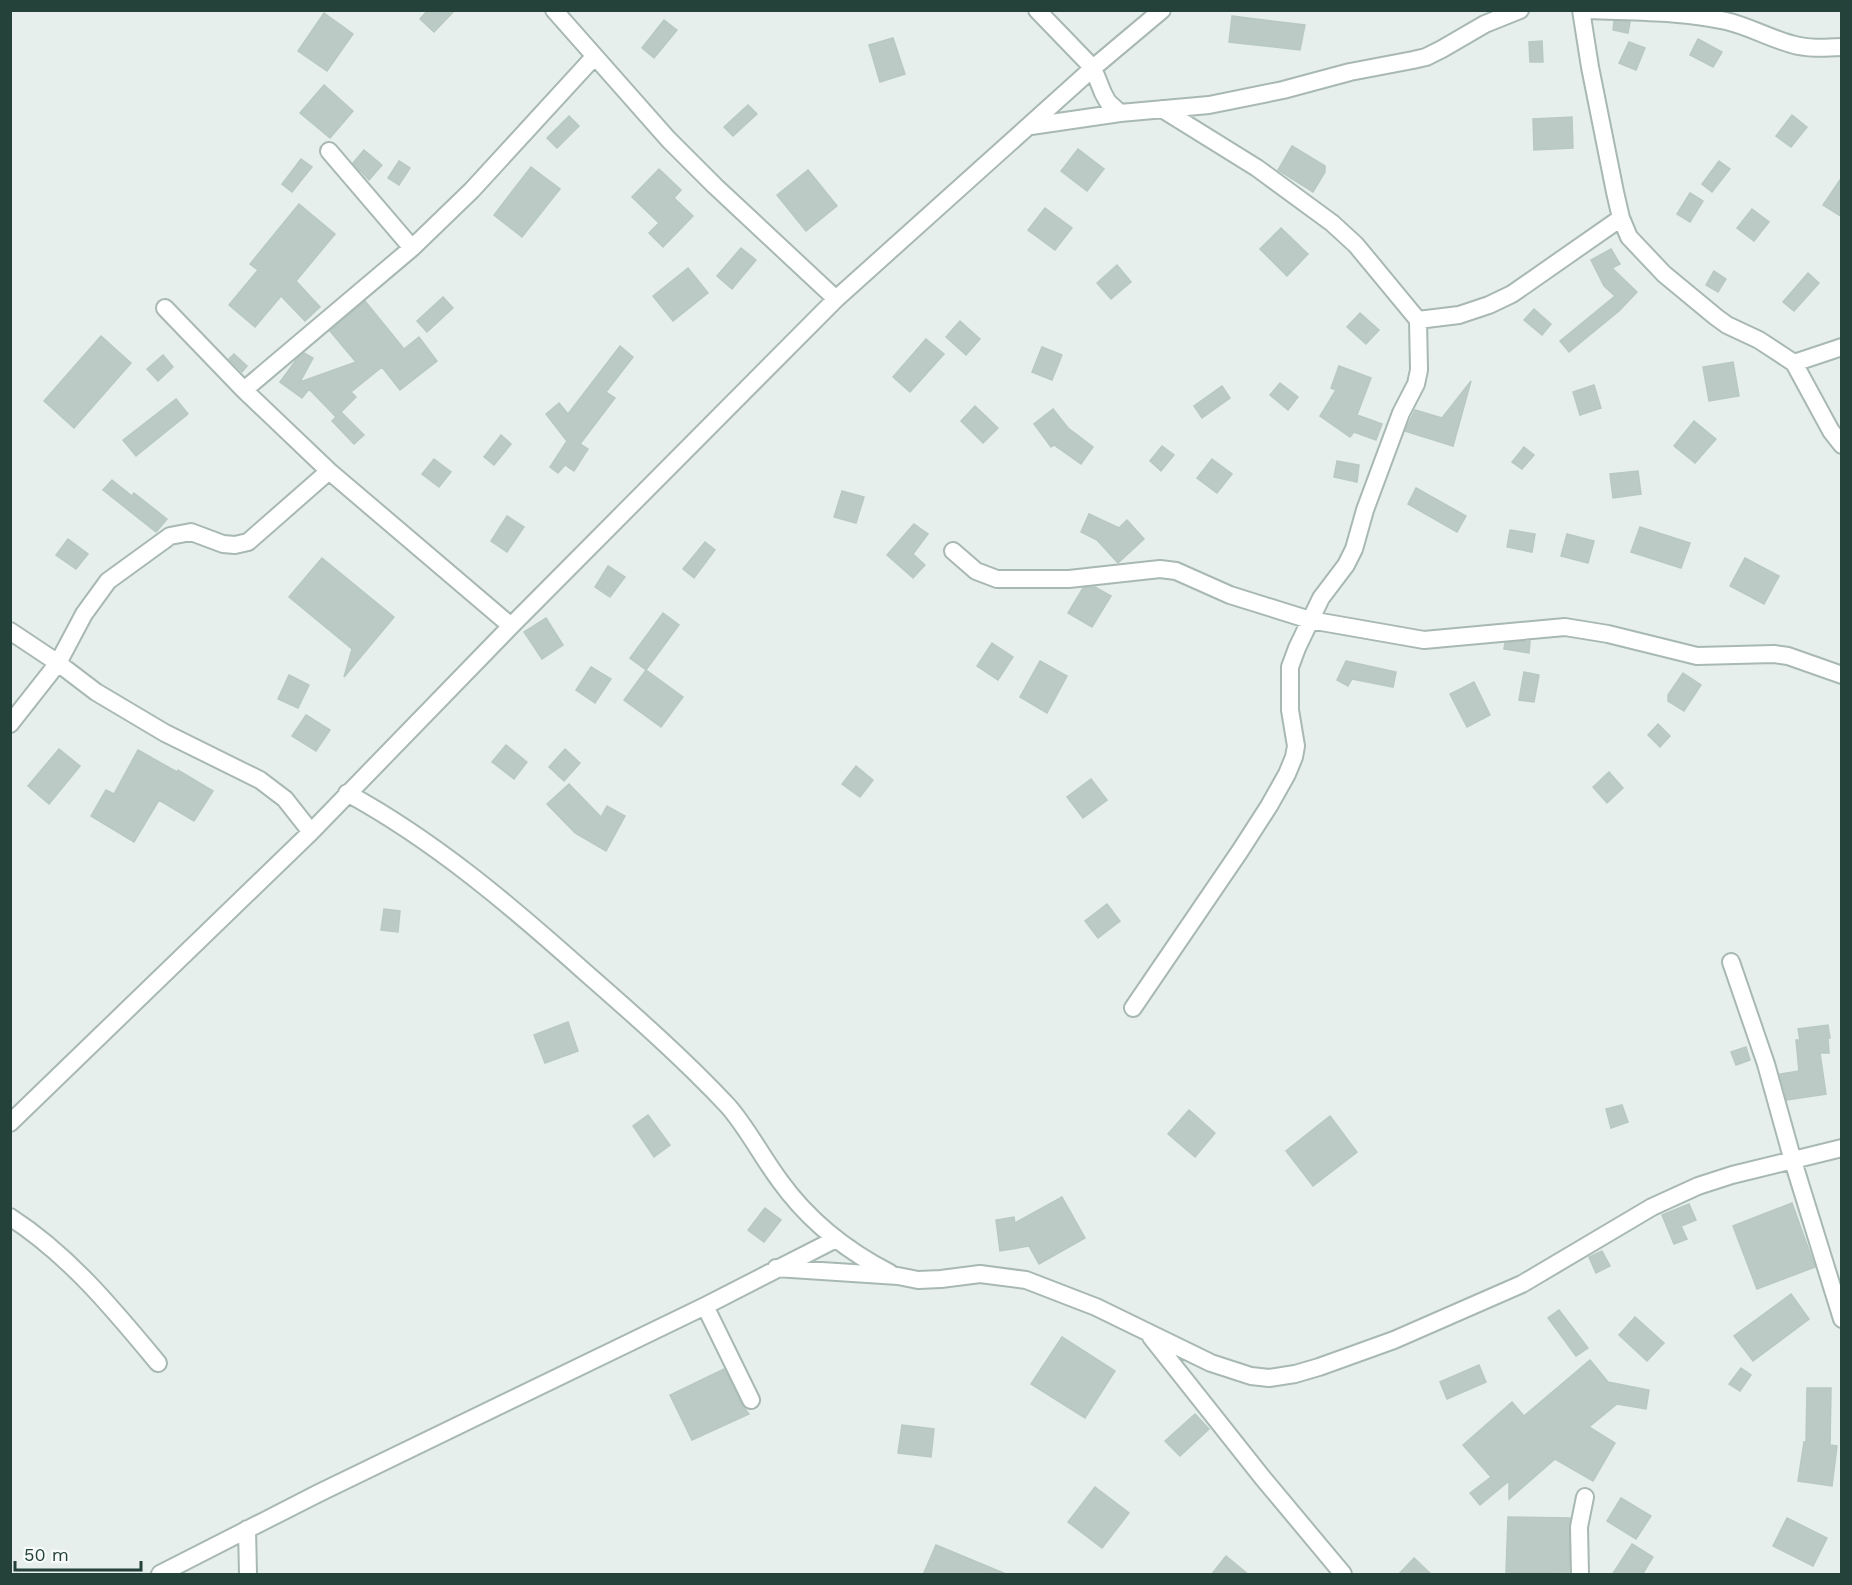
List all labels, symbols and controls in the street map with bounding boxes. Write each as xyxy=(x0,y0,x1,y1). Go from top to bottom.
scale bar xyxy=(15,1534,141,1572)
text: 50 m xyxy=(24,1544,69,1565)

